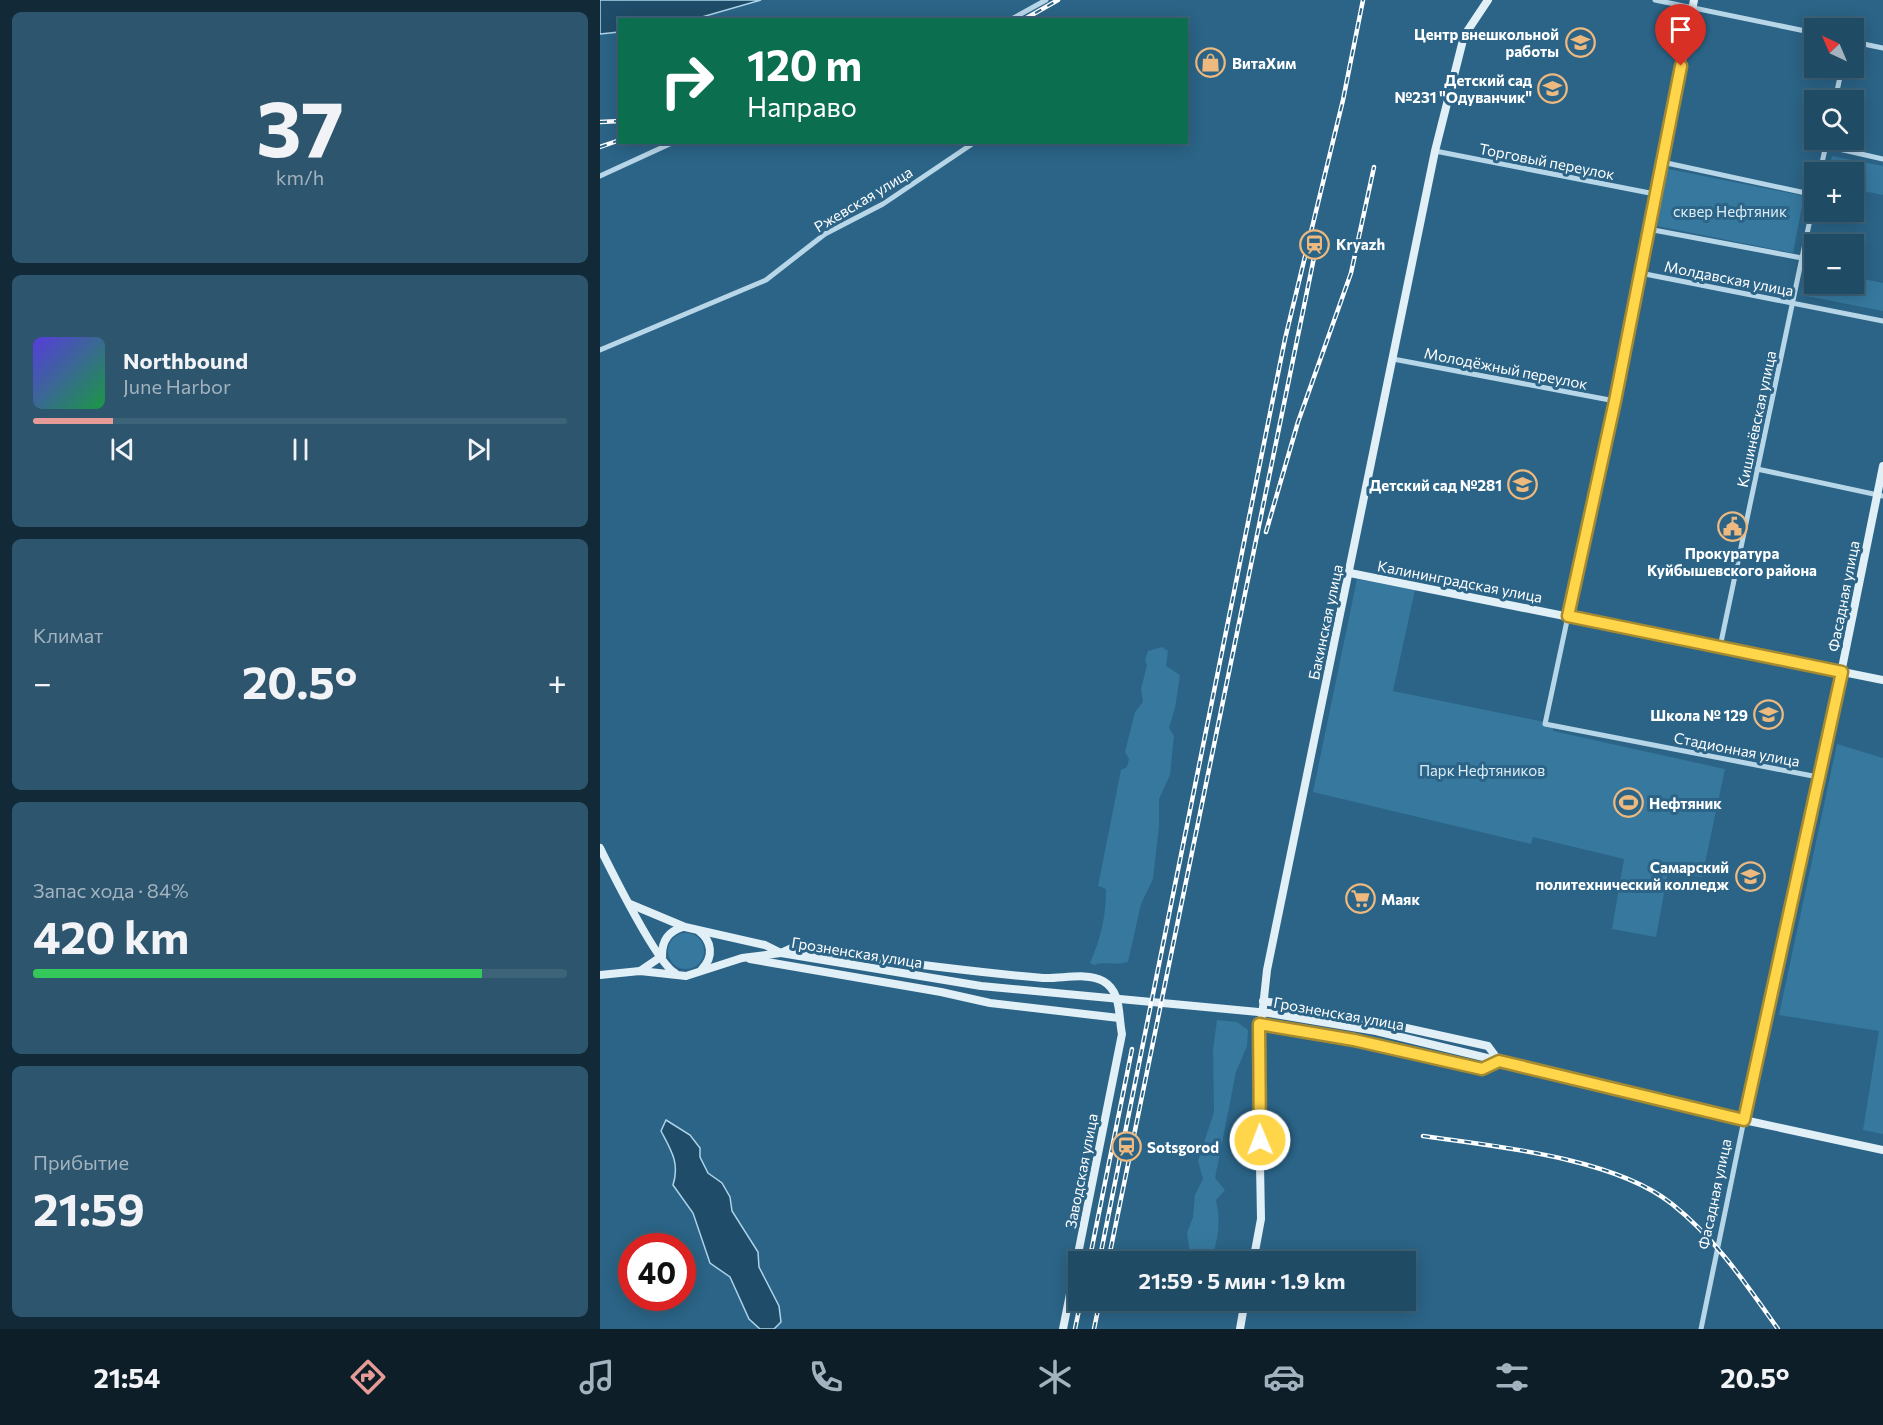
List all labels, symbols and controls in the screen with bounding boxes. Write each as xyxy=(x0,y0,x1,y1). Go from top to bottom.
pin xyxy=(1655,4,1706,66)
icon: arrive xyxy=(1664,13,1697,46)
north arrow xyxy=(1804,18,1864,78)
map controls xyxy=(1804,18,1864,294)
place label: Центр внешкольной работы xyxy=(1414,25,1559,60)
school or university icon: Центр внешкольной работы xyxy=(1564,27,1596,59)
text: 120 m xyxy=(747,38,862,90)
icon: right xyxy=(648,42,726,120)
shop icon: ВитаХим xyxy=(1195,47,1227,79)
place label: ВитаХим xyxy=(1232,54,1296,72)
place label: Детский сад №231 "Одуванчик" xyxy=(1395,71,1533,106)
school or university icon: Детский сад №231 "Одуванчик" xyxy=(1537,73,1569,105)
text: 37 xyxy=(256,78,344,173)
text: Направо xyxy=(747,90,857,123)
button: search xyxy=(1804,90,1864,150)
street label: Торговый переулок xyxy=(1478,139,1616,183)
street label: Ржевская улица xyxy=(810,162,916,236)
button: + xyxy=(1804,162,1864,222)
text: km/h xyxy=(276,165,324,189)
park label: сквер Нефтяник xyxy=(1673,202,1787,220)
station icon: Kryazh xyxy=(1299,228,1331,260)
button: − xyxy=(1804,234,1864,294)
place label: Kryazh xyxy=(1336,235,1385,253)
street label: Молдавская улица xyxy=(1663,257,1795,299)
street label: Молодёжный переулок xyxy=(1423,343,1589,393)
text: Northbound xyxy=(123,347,248,374)
street label: Кишинёвская улица xyxy=(1733,349,1779,489)
text: June Harbor xyxy=(123,374,231,398)
icon: previous xyxy=(106,433,139,466)
icon: pause xyxy=(284,433,317,466)
icon: next xyxy=(462,433,495,466)
school or university icon: Детский сад №281 xyxy=(1507,469,1539,501)
place label: Детский сад №281 xyxy=(1369,476,1502,494)
public building icon: Прокуратура Куйбышевского района xyxy=(1716,510,1748,542)
street label: Фасадная улица xyxy=(1823,539,1863,653)
place label: Прокуратура Куйбышевского района xyxy=(1647,544,1817,579)
street label: Калининградская улица xyxy=(1376,556,1544,606)
street label: Бакинская улица xyxy=(1304,563,1346,681)
text: Климат xyxy=(33,623,103,647)
text: 20.5° xyxy=(242,653,357,708)
text: − xyxy=(33,661,52,702)
text: + xyxy=(548,661,567,702)
school or university icon: Школа № 129 xyxy=(1753,699,1785,731)
place label: Школа № 129 xyxy=(1650,706,1748,724)
street label: Стадионная улица xyxy=(1673,728,1801,770)
park label: Парк Нефтяников xyxy=(1419,761,1545,779)
sports icon: Нефтяник xyxy=(1612,787,1644,819)
place label: Нефтяник xyxy=(1649,794,1722,812)
place label: Самарский политехнический колледж xyxy=(1536,858,1729,893)
school or university icon: Самарский политехнический колледж xyxy=(1734,860,1766,892)
text: Запас хода · 84% xyxy=(33,878,189,902)
supermarket icon: Маяк xyxy=(1344,883,1376,915)
place label: Маяк xyxy=(1381,890,1420,908)
text: 420 km xyxy=(33,908,189,963)
street label: Грозненская улица xyxy=(790,933,924,971)
street label: Грозненская улица xyxy=(1272,993,1406,1033)
position arrow xyxy=(1228,1108,1292,1172)
street label: Заводская улица xyxy=(1061,1112,1101,1230)
station icon: Sotsgorod xyxy=(1110,1131,1142,1163)
street label: Фасадная улица xyxy=(1693,1137,1735,1251)
place label: Sotsgorod xyxy=(1147,1138,1219,1156)
text: Прибытие xyxy=(33,1150,129,1174)
text: 21:59 xyxy=(33,1180,145,1235)
speed limit sign: 40 xyxy=(618,1233,696,1311)
text: 21:59 · 5 мин · 1.9 km xyxy=(1138,1267,1346,1294)
icon: directions xyxy=(347,1356,389,1398)
icon: music xyxy=(576,1356,618,1398)
icon: phone xyxy=(805,1356,847,1398)
icon: climate xyxy=(1034,1356,1076,1398)
icon: car xyxy=(1263,1356,1305,1398)
icon: filters xyxy=(1491,1356,1533,1398)
text: 21:54 xyxy=(93,1361,160,1394)
text: 20.5° xyxy=(1720,1361,1790,1394)

